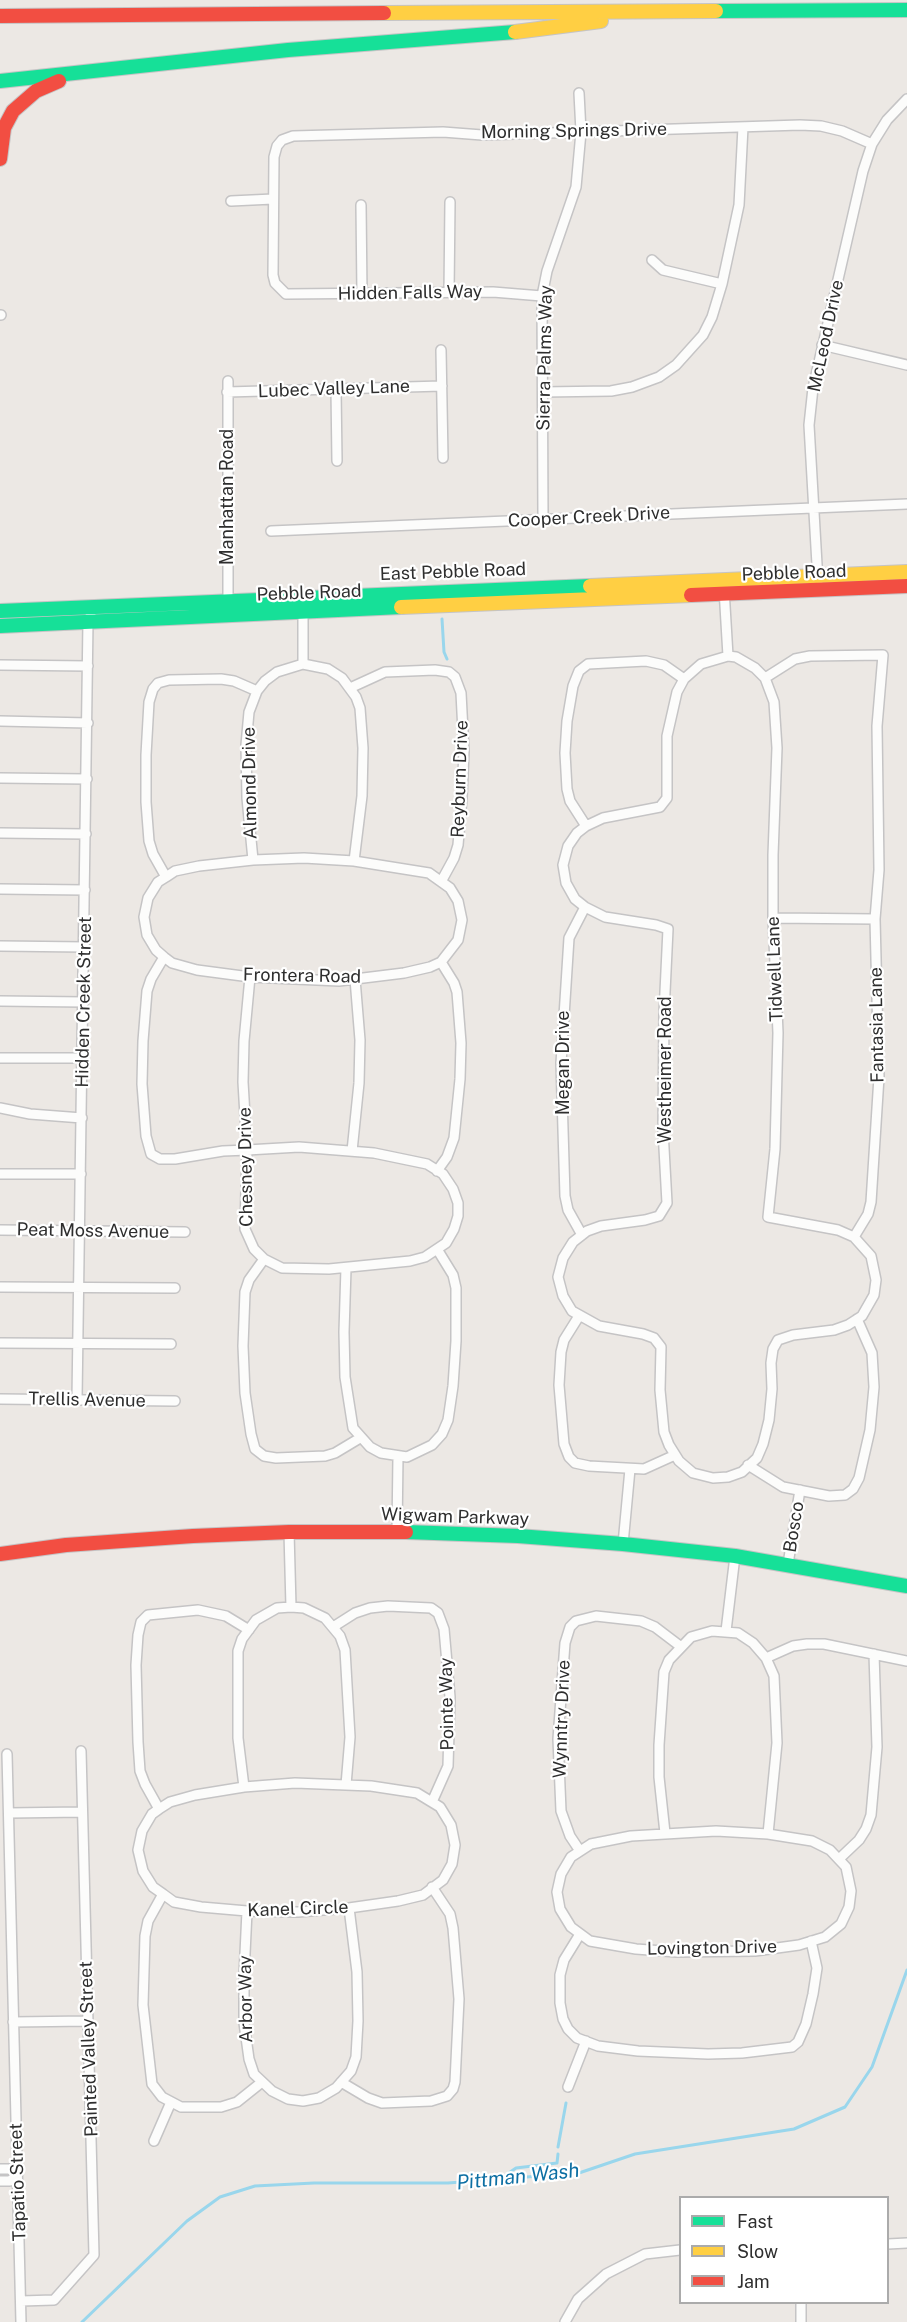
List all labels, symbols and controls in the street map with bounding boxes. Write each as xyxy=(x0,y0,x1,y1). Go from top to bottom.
street label: Morning Springs Drive xyxy=(481,119,667,143)
street label: McLeod Drive xyxy=(804,278,848,394)
street label: Hidden Falls Way xyxy=(337,281,483,305)
street label: Sierra Palms Way xyxy=(533,285,557,431)
street label: Lubec Valley Lane xyxy=(258,376,410,402)
street label: Manhattan Road xyxy=(216,429,238,565)
street label: Cooper Creek Drive xyxy=(507,502,671,532)
street label: East Pebble Road xyxy=(379,559,527,585)
street label: Pebble Road xyxy=(741,560,847,586)
street label: Pebble Road xyxy=(256,580,362,606)
street label: Reyburn Drive xyxy=(447,720,473,838)
street label: Almond Drive xyxy=(238,727,262,839)
street label: Hidden Creek Street xyxy=(72,916,96,1088)
street label: Tidwell Lane xyxy=(762,916,788,1022)
street label: Frontera Road xyxy=(243,964,361,988)
street label: Fantasia Lane xyxy=(865,967,889,1083)
street label: Westheimer Road xyxy=(654,996,676,1144)
street label: Megan Drive xyxy=(552,1011,574,1115)
street label: Chesney Drive xyxy=(234,1107,258,1227)
street label: Peat Moss Avenue xyxy=(17,1219,169,1243)
street label: Trellis Avenue xyxy=(28,1388,146,1412)
street label: Bosco xyxy=(779,1500,809,1554)
street label: Wigwam Parkway xyxy=(381,1504,529,1530)
street label: Pointe Way xyxy=(435,1657,459,1751)
street label: Wynntry Drive xyxy=(549,1659,575,1779)
street label: Kanel Circle xyxy=(247,1896,349,1922)
street label: Lovington Drive xyxy=(647,1936,777,1960)
street label: Arbor Way xyxy=(234,1955,258,2043)
street label: Painted Valley Street xyxy=(75,1961,103,2137)
street label: Tapatio Street xyxy=(5,2122,31,2242)
water label: Pittman Wash xyxy=(455,2159,581,2195)
legend xyxy=(679,2196,889,2304)
text: Fast xyxy=(737,2211,773,2232)
text: Slow xyxy=(737,2241,778,2262)
text: Jam xyxy=(737,2271,770,2292)

